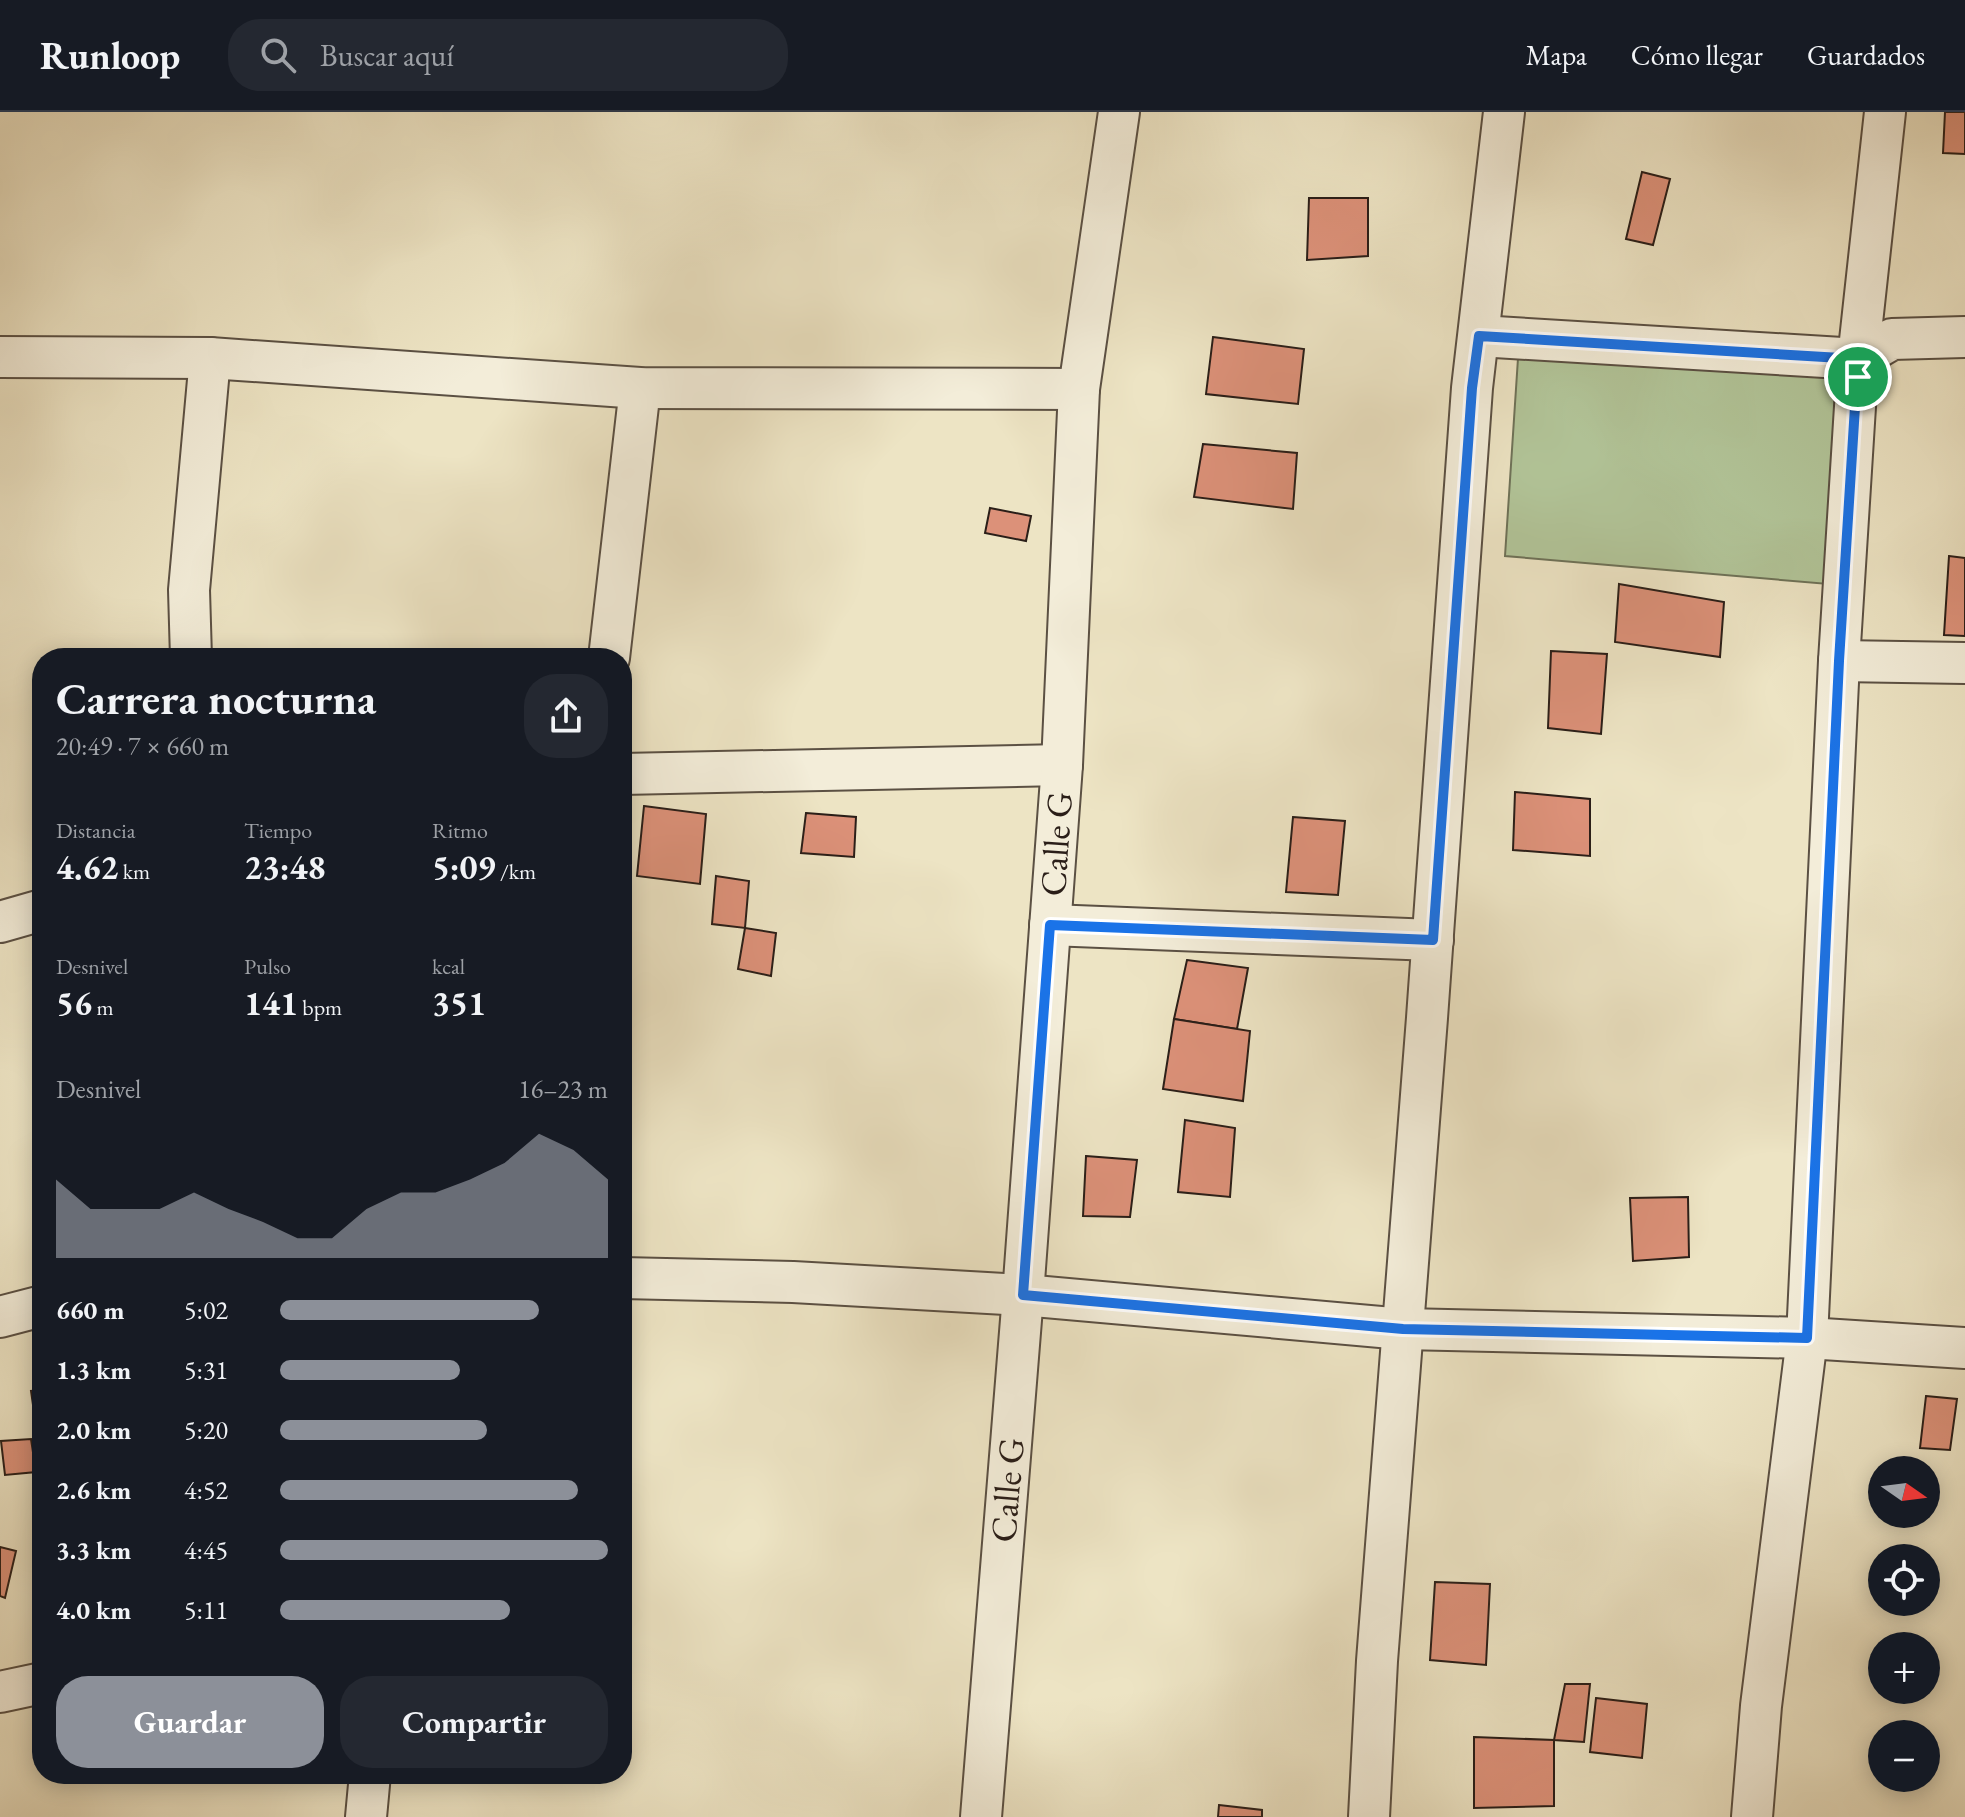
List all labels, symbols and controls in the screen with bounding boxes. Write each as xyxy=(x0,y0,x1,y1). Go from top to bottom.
search box xyxy=(228,19,788,91)
text: Runloop xyxy=(40,31,180,80)
icon: search xyxy=(256,33,300,77)
text: Buscar aquí xyxy=(320,36,454,75)
text: Mapa xyxy=(1526,37,1587,73)
text: Cómo llegar xyxy=(1631,37,1763,73)
text: Guardados xyxy=(1807,37,1925,73)
pin xyxy=(1824,343,1892,411)
icon: arrive xyxy=(1836,355,1880,399)
text: Carrera nocturna xyxy=(56,670,376,727)
button: share xyxy=(524,674,608,758)
text: 20:49 · 7 × 660 m xyxy=(56,729,229,763)
street label: Calle G xyxy=(1029,790,1083,898)
text: Distancia xyxy=(56,816,136,845)
text: Tiempo xyxy=(244,816,312,845)
text: Ritmo xyxy=(432,816,488,845)
text: 4.62 xyxy=(56,845,118,889)
text: 23:48 xyxy=(244,845,326,889)
text: 5:09 xyxy=(432,845,496,889)
text: km xyxy=(118,857,150,886)
text: /km xyxy=(496,857,536,886)
text: Desnivel xyxy=(56,952,128,981)
text: Pulso xyxy=(244,952,291,981)
text: kcal xyxy=(432,952,465,981)
text: 56 xyxy=(56,981,92,1025)
text: 141 xyxy=(244,981,298,1025)
text: 351 xyxy=(432,981,486,1025)
text: m xyxy=(92,993,114,1022)
text: bpm xyxy=(298,993,342,1022)
text: Desnivel xyxy=(56,1072,141,1106)
text: 16–23 m xyxy=(518,1072,608,1106)
text: 660 m xyxy=(56,1293,124,1327)
text: 5:02 xyxy=(184,1293,228,1327)
text: 1.3 km xyxy=(56,1353,131,1387)
text: 5:31 xyxy=(184,1353,228,1387)
text: 2.0 km xyxy=(56,1413,131,1447)
text: 5:20 xyxy=(184,1413,228,1447)
street label: Calle G xyxy=(979,1436,1035,1544)
north arrow xyxy=(1868,1456,1940,1528)
map controls xyxy=(1868,1456,1940,1792)
text: 2.6 km xyxy=(56,1473,131,1507)
text: 4:52 xyxy=(184,1473,228,1507)
text: 3.3 km xyxy=(56,1533,131,1567)
text: 4:45 xyxy=(184,1533,228,1567)
button: locate xyxy=(1868,1544,1940,1616)
text: 4.0 km xyxy=(56,1593,131,1627)
text: 5:11 xyxy=(184,1593,228,1627)
button: + xyxy=(1868,1632,1940,1704)
button: Guardar xyxy=(56,1676,324,1768)
button: Compartir xyxy=(340,1676,608,1768)
button: − xyxy=(1868,1720,1940,1792)

